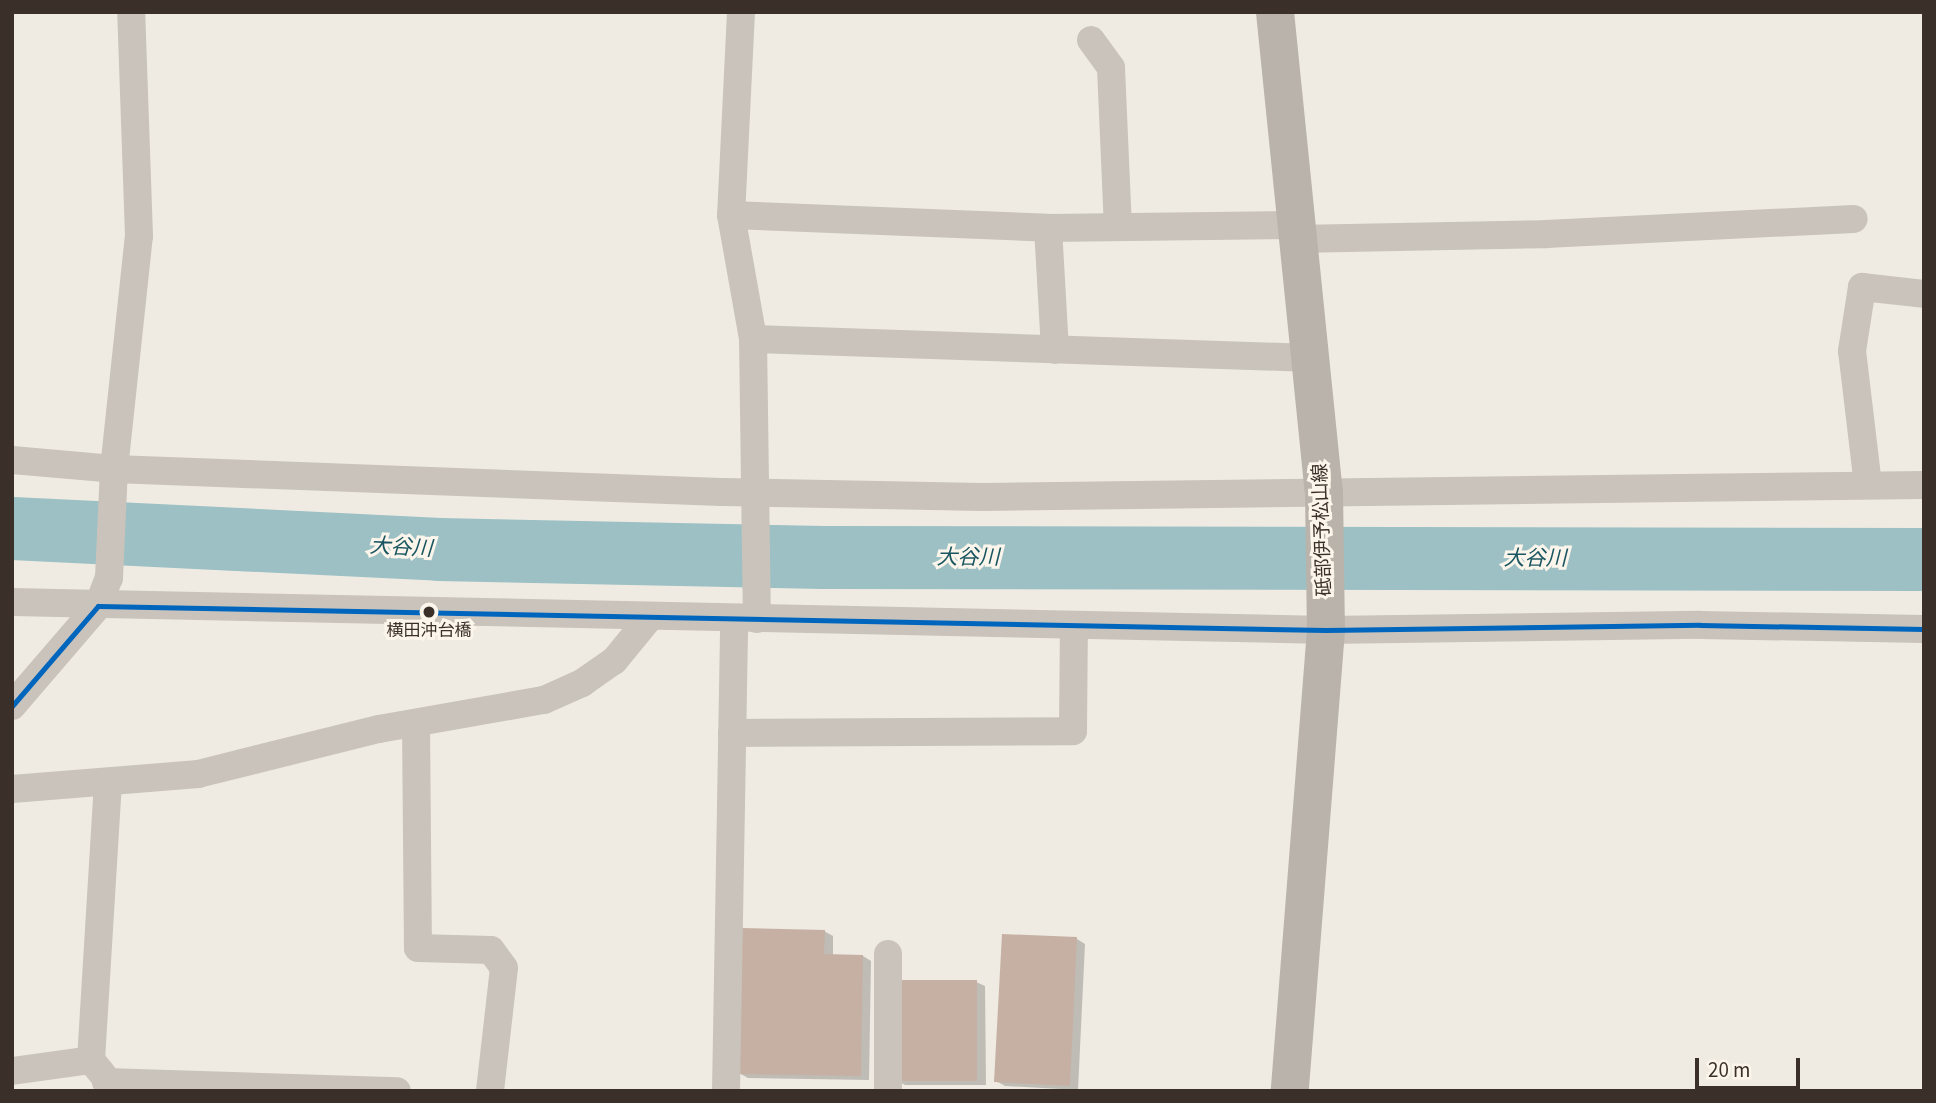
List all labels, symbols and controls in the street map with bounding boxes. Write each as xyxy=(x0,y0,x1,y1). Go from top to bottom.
street label: 砥部伊予松山線 xyxy=(1309,463,1337,597)
water label: 大谷川 xyxy=(369,533,433,561)
water label: 大谷川 xyxy=(937,544,999,570)
water label: 大谷川 xyxy=(1504,545,1566,571)
marker: 横田沖台橋 xyxy=(422,605,436,619)
place label: 横田沖台橋 xyxy=(387,622,471,642)
scale bar xyxy=(1698,1044,1803,1088)
text: 20 m xyxy=(1708,1055,1750,1085)

